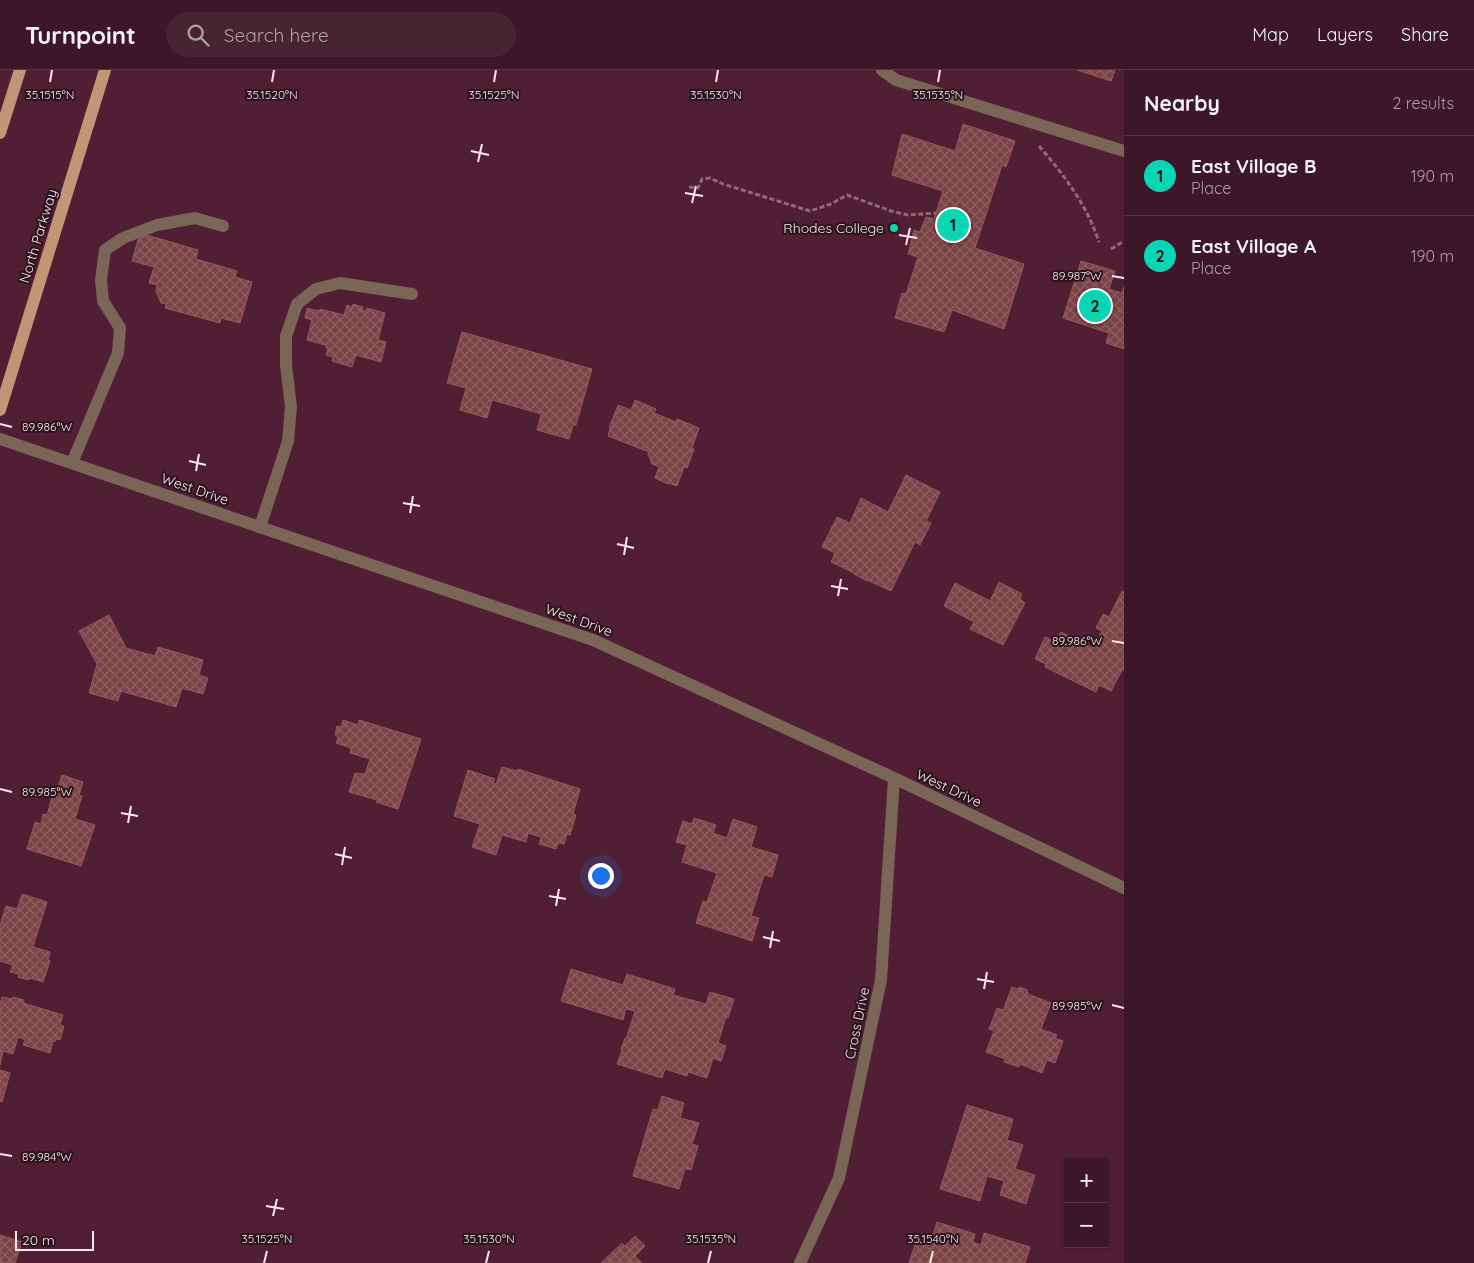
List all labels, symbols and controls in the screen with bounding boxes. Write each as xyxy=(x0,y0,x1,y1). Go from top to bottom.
search box xyxy=(166,12,516,57)
text: Turnpoint xyxy=(25,20,136,50)
icon: search xyxy=(184,21,212,49)
text: Search here xyxy=(224,23,329,47)
text: Map xyxy=(1252,23,1289,46)
text: Layers xyxy=(1317,23,1373,46)
text: Share xyxy=(1401,23,1449,46)
text: 35.1515°N xyxy=(26,87,74,102)
text: 35.1520°N xyxy=(246,87,298,102)
text: 35.1525°N xyxy=(468,87,520,102)
text: 35.1530°N xyxy=(690,87,742,102)
text: 35.1535°N xyxy=(913,87,963,102)
text: Nearby xyxy=(1144,90,1220,116)
text: 2 results xyxy=(1392,93,1454,113)
text: East Village B xyxy=(1191,154,1316,178)
text: 1 xyxy=(1157,166,1163,186)
text: 190 m xyxy=(1411,166,1454,186)
text: Place xyxy=(1191,178,1231,198)
street label: North Parkway xyxy=(15,187,61,285)
pin: 1 xyxy=(937,206,969,244)
place label: Rhodes College xyxy=(783,219,884,237)
marker: Rhodes College xyxy=(888,222,900,234)
text: East Village A xyxy=(1191,234,1316,258)
text: 2 xyxy=(1155,246,1165,266)
text: 190 m xyxy=(1411,246,1454,266)
text: Place xyxy=(1191,258,1231,278)
text: 89.987°W xyxy=(1052,268,1102,283)
pin: 2 xyxy=(1079,287,1111,325)
text: 89.986°W xyxy=(22,419,72,434)
street label: West Drive xyxy=(159,469,231,509)
street label: West Drive xyxy=(543,600,615,640)
text: 89.986°W xyxy=(1052,633,1102,648)
street label: West Drive xyxy=(913,765,985,811)
text: 89.985°W xyxy=(22,784,72,799)
your location xyxy=(588,863,614,889)
street label: Cross Drive xyxy=(841,985,873,1061)
text: 89.985°W xyxy=(1052,998,1102,1013)
text: 89.984°W xyxy=(22,1149,72,1164)
map controls xyxy=(1064,1158,1109,1248)
button: + xyxy=(1064,1158,1109,1203)
button: − xyxy=(1064,1203,1109,1248)
scale bar xyxy=(15,1228,94,1251)
text: 20 m xyxy=(22,1231,55,1249)
text: 35.1525°N xyxy=(241,1231,293,1246)
text: 35.1530°N xyxy=(463,1231,515,1246)
text: 35.1535°N xyxy=(686,1231,736,1246)
text: 35.1540°N xyxy=(907,1231,959,1246)

